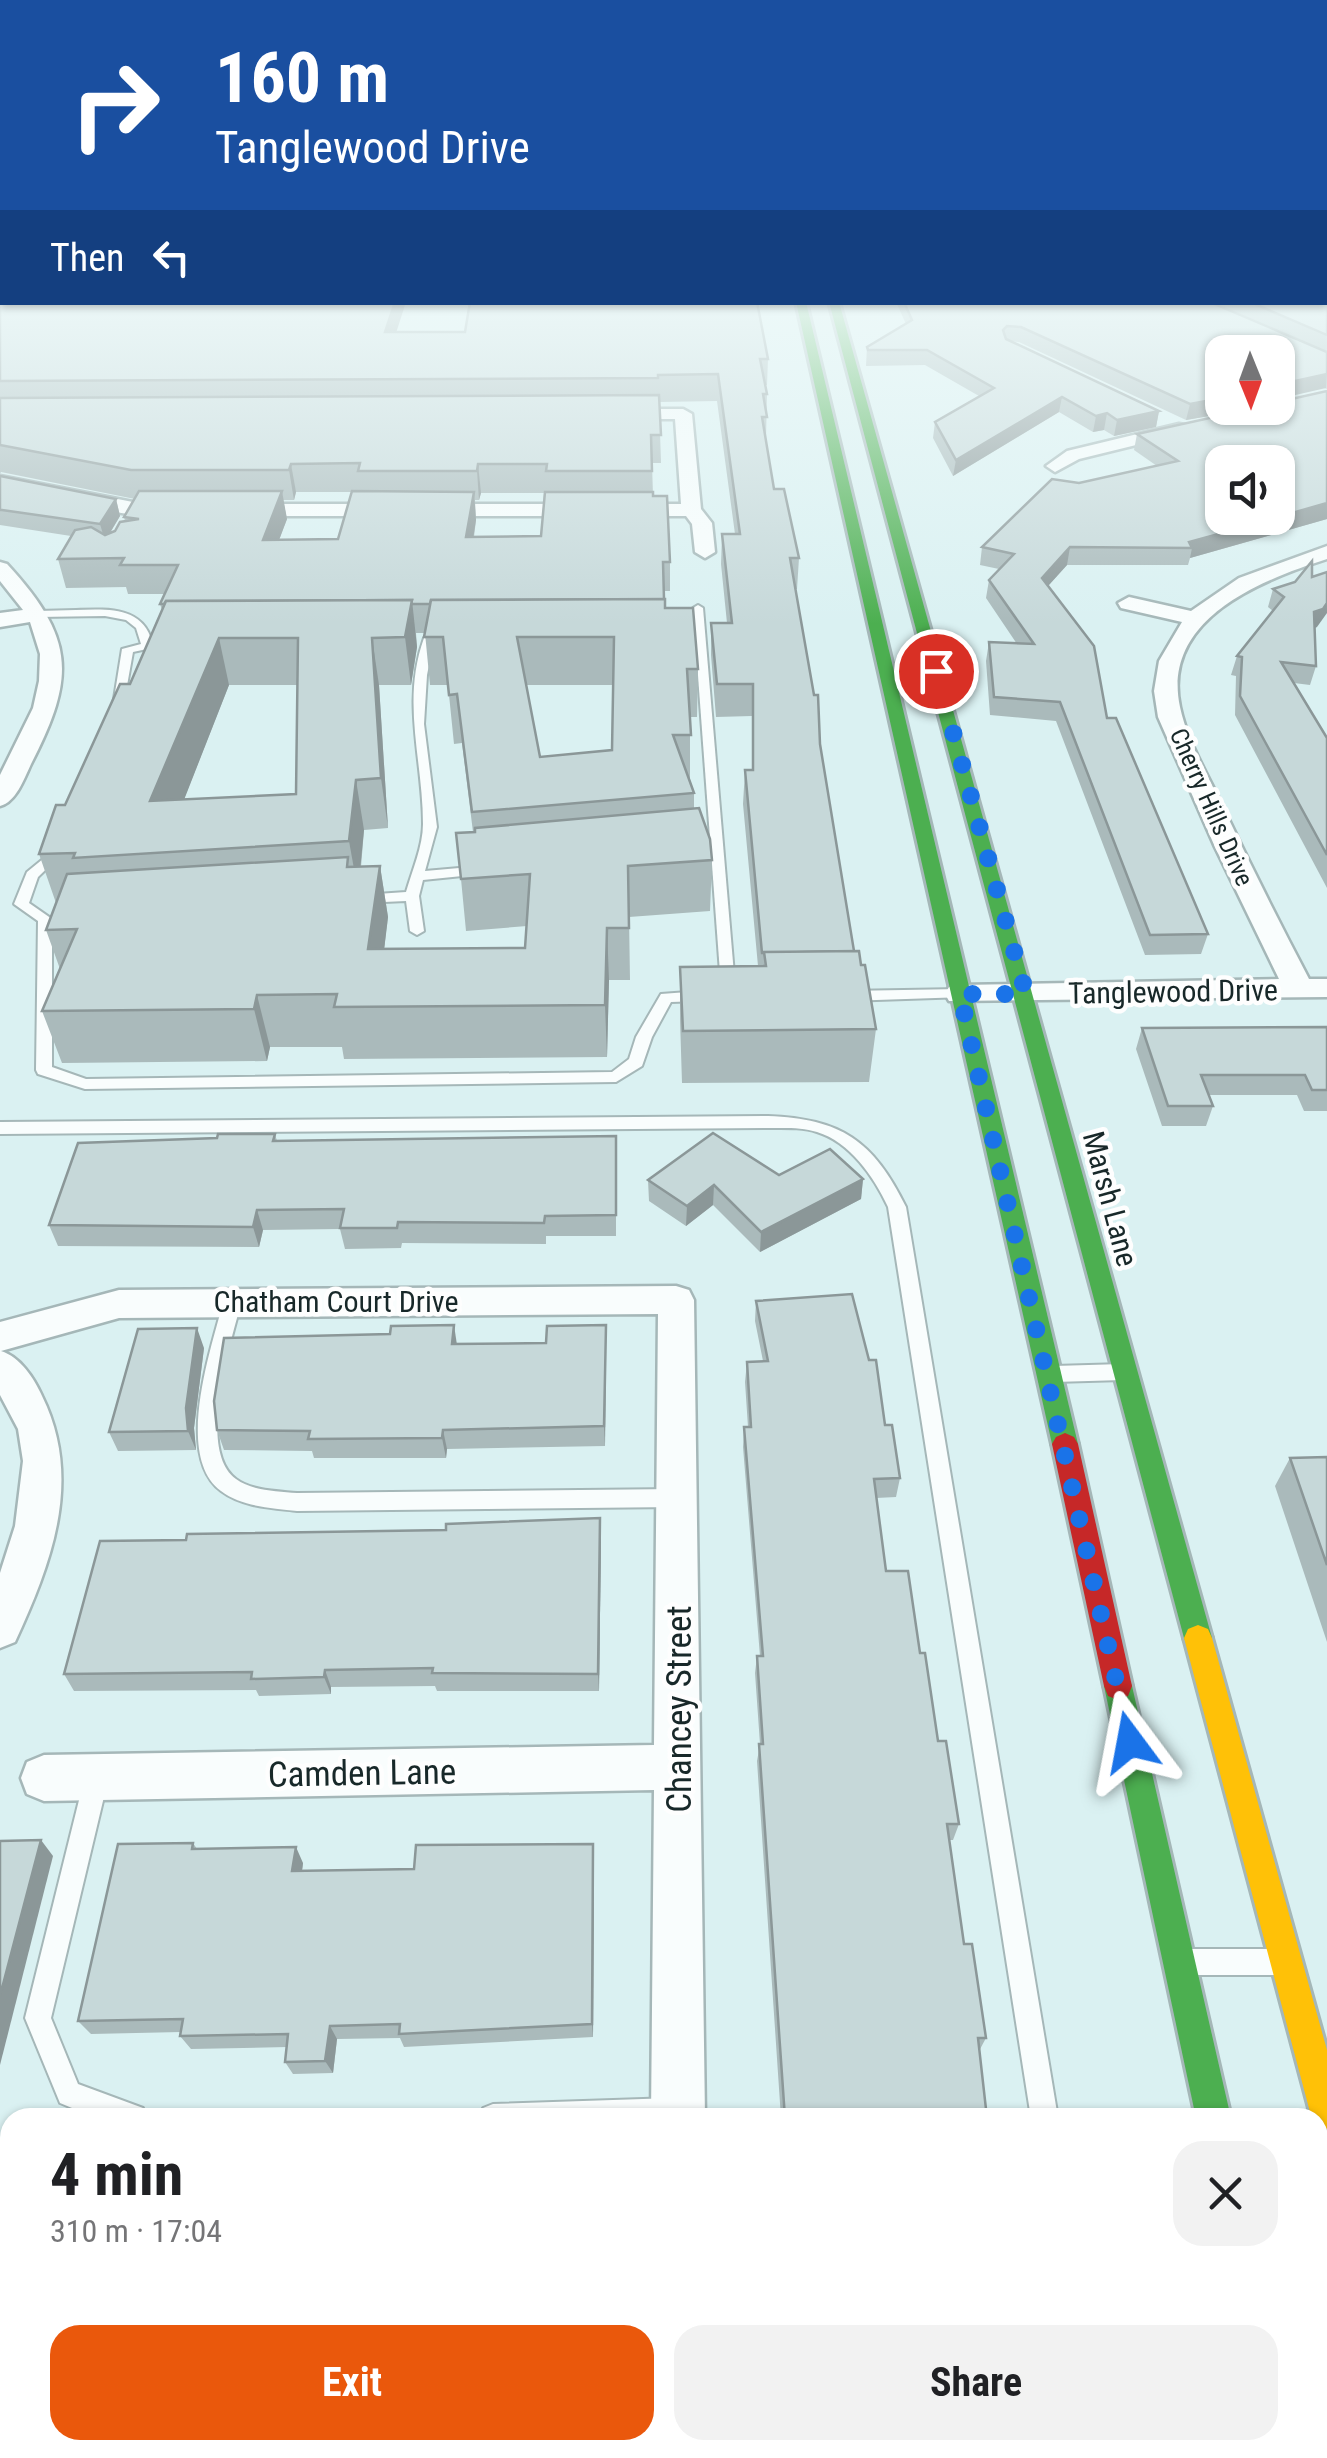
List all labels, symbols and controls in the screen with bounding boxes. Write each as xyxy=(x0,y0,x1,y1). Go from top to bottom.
text: 160 m xyxy=(215,37,389,119)
icon: right xyxy=(50,40,180,170)
text: Tanglewood Drive xyxy=(215,121,530,174)
icon: left xyxy=(144,230,199,285)
text: Then xyxy=(50,236,124,280)
north arrow xyxy=(1205,335,1295,425)
map controls xyxy=(1205,335,1295,535)
button: sound xyxy=(1205,445,1295,535)
pin xyxy=(894,629,979,714)
icon: arrive xyxy=(909,644,964,699)
street label: Cherry Hills Drive xyxy=(1164,724,1259,890)
street label: Tanglewood Drive xyxy=(1068,972,1278,1011)
street label: Marsh Lane xyxy=(1076,1127,1145,1270)
street label: Chatham Court Drive xyxy=(213,1284,459,1319)
street label: Chancey Street xyxy=(659,1605,700,1813)
position arrow xyxy=(1078,1690,1182,1794)
street label: Camden Lane xyxy=(267,1751,457,1796)
text: 4 min xyxy=(50,2139,183,2210)
button: close xyxy=(1173,2141,1278,2246)
text: 310 m · 17:04 xyxy=(50,2212,222,2250)
button: Exit xyxy=(50,2325,654,2440)
button: Share xyxy=(674,2325,1278,2440)

